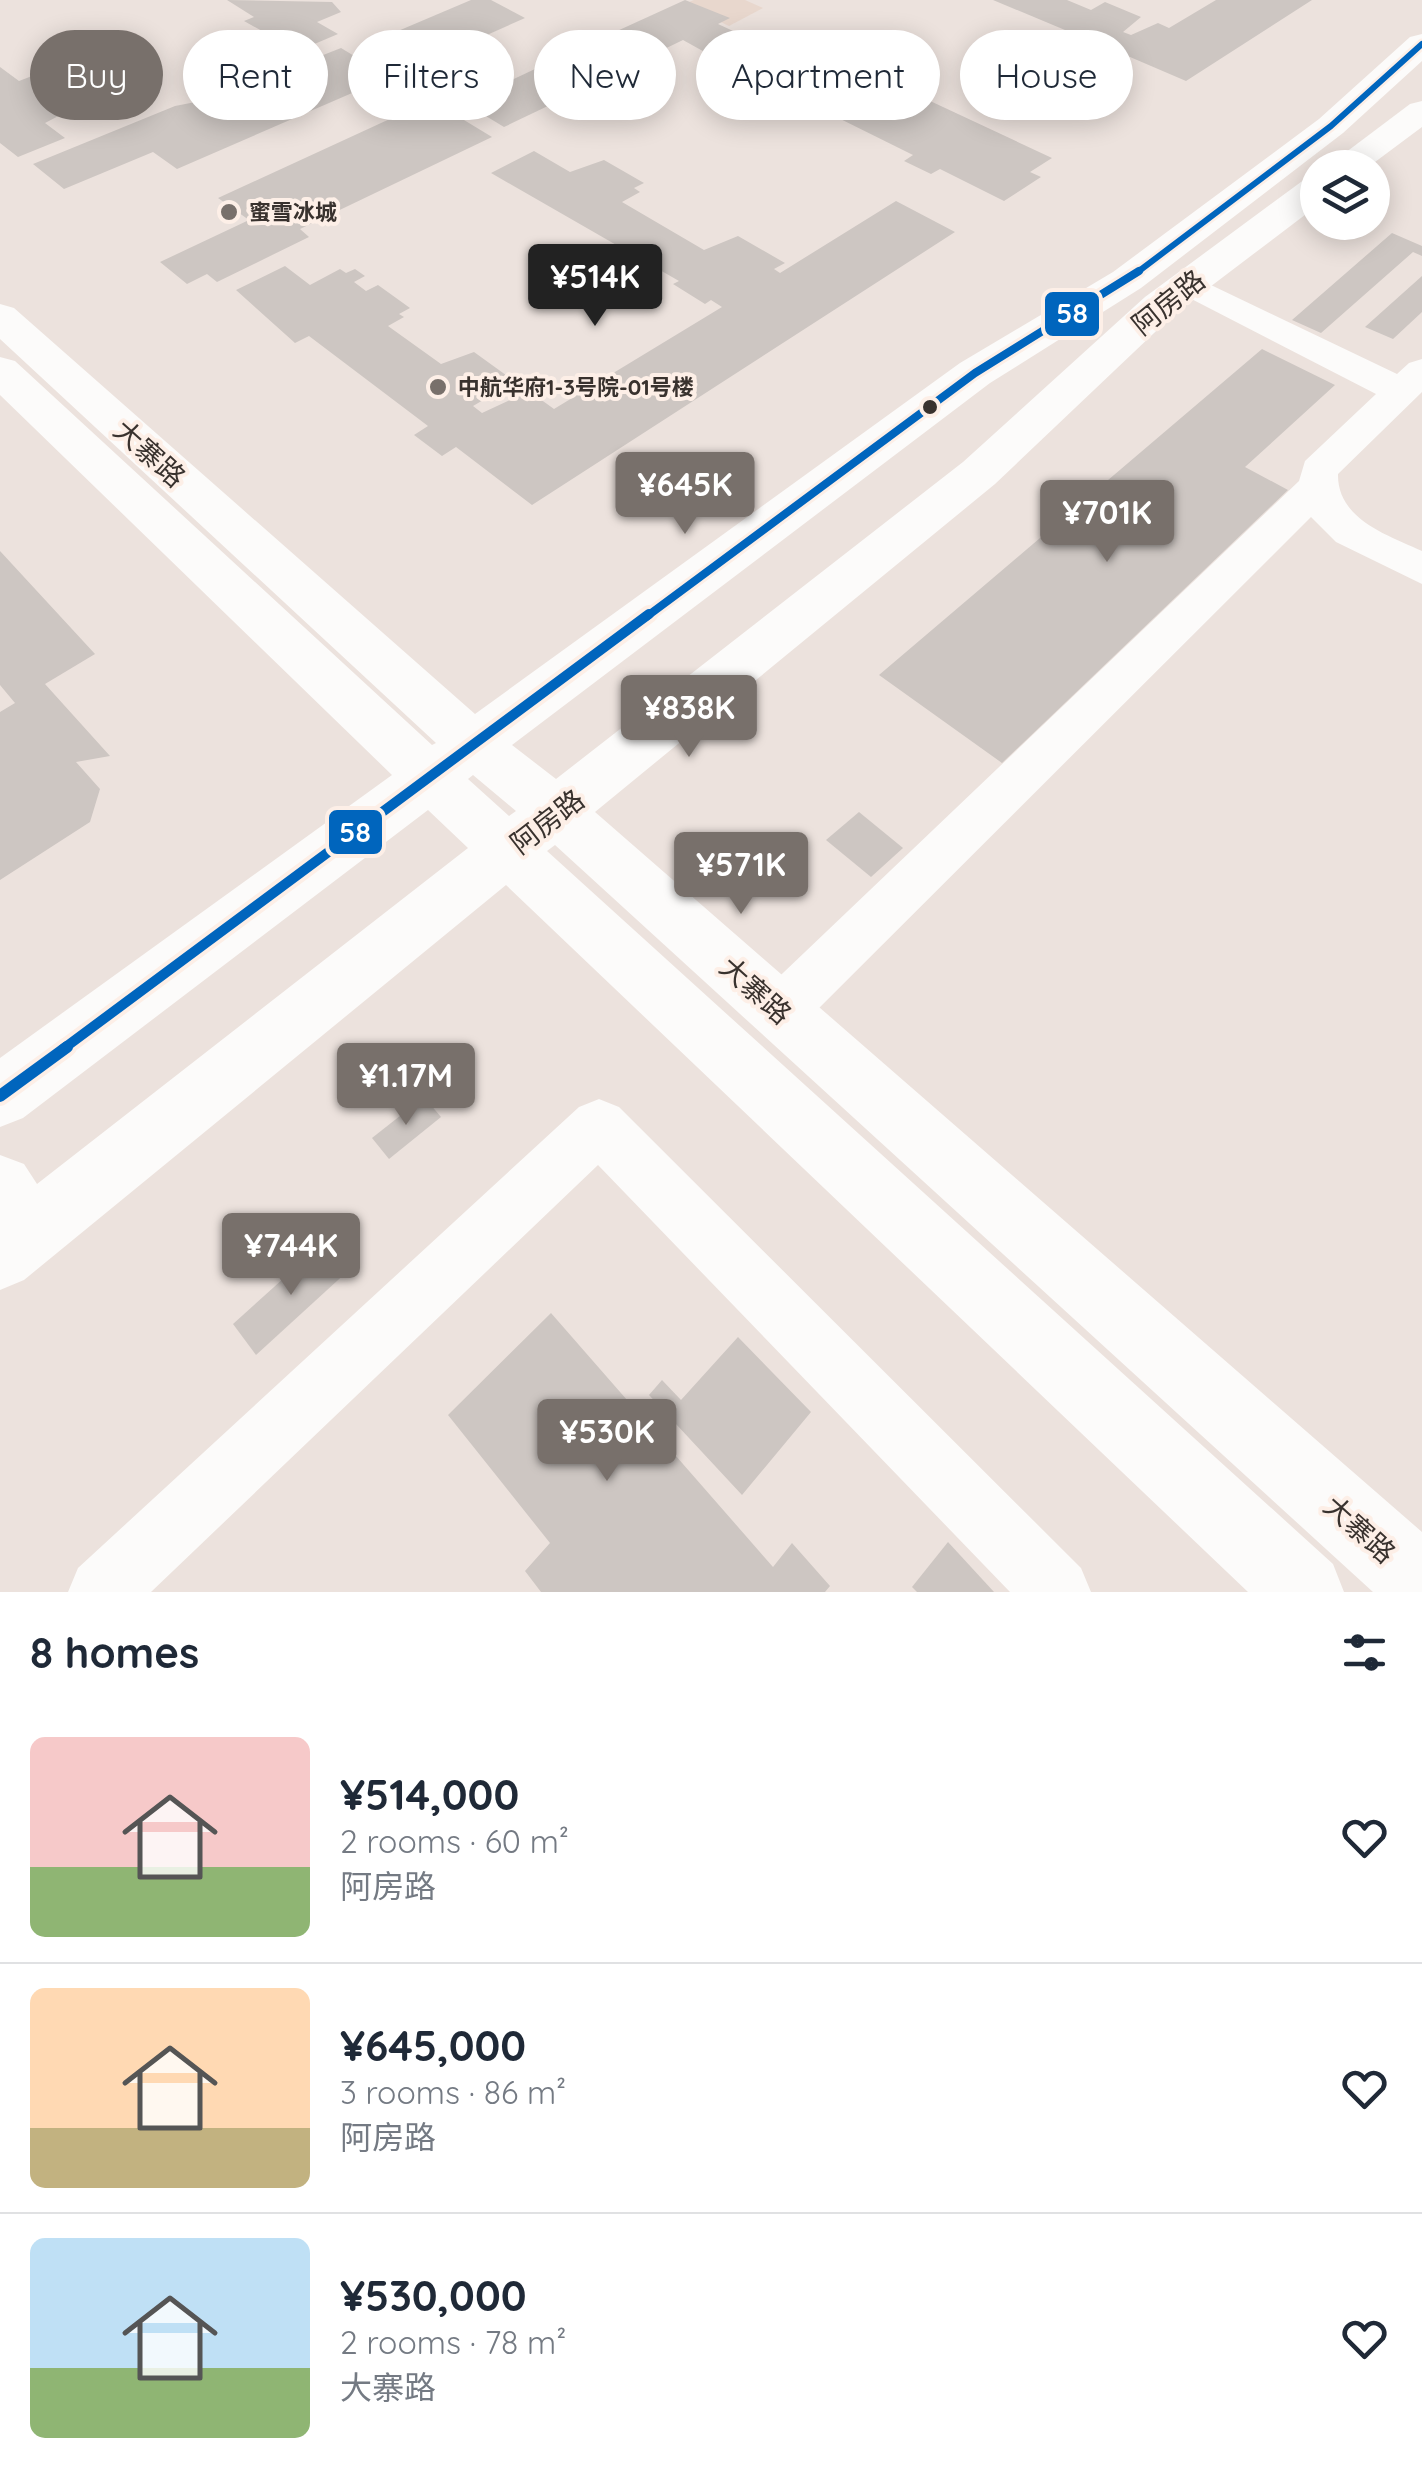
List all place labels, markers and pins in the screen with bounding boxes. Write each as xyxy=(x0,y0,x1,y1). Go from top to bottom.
place label: 蜜雪冰城 xyxy=(249,198,337,226)
marker: 蜜雪冰城 xyxy=(218,201,240,223)
pin: ¥514K xyxy=(525,244,665,329)
place label: 中航华府1-3号院-01号楼 xyxy=(458,373,694,401)
marker: 中航华府1-3号院-01号楼 xyxy=(427,376,449,398)
unlabelled marker xyxy=(920,397,940,417)
pin: ¥645K xyxy=(615,452,755,537)
pin: ¥701K xyxy=(1037,480,1177,565)
pin: ¥838K xyxy=(619,675,759,760)
pin: ¥571K xyxy=(671,832,811,917)
pin: ¥1.17M xyxy=(325,1043,487,1128)
pin: ¥744K xyxy=(221,1213,361,1298)
pin: ¥530K xyxy=(537,1399,677,1484)

